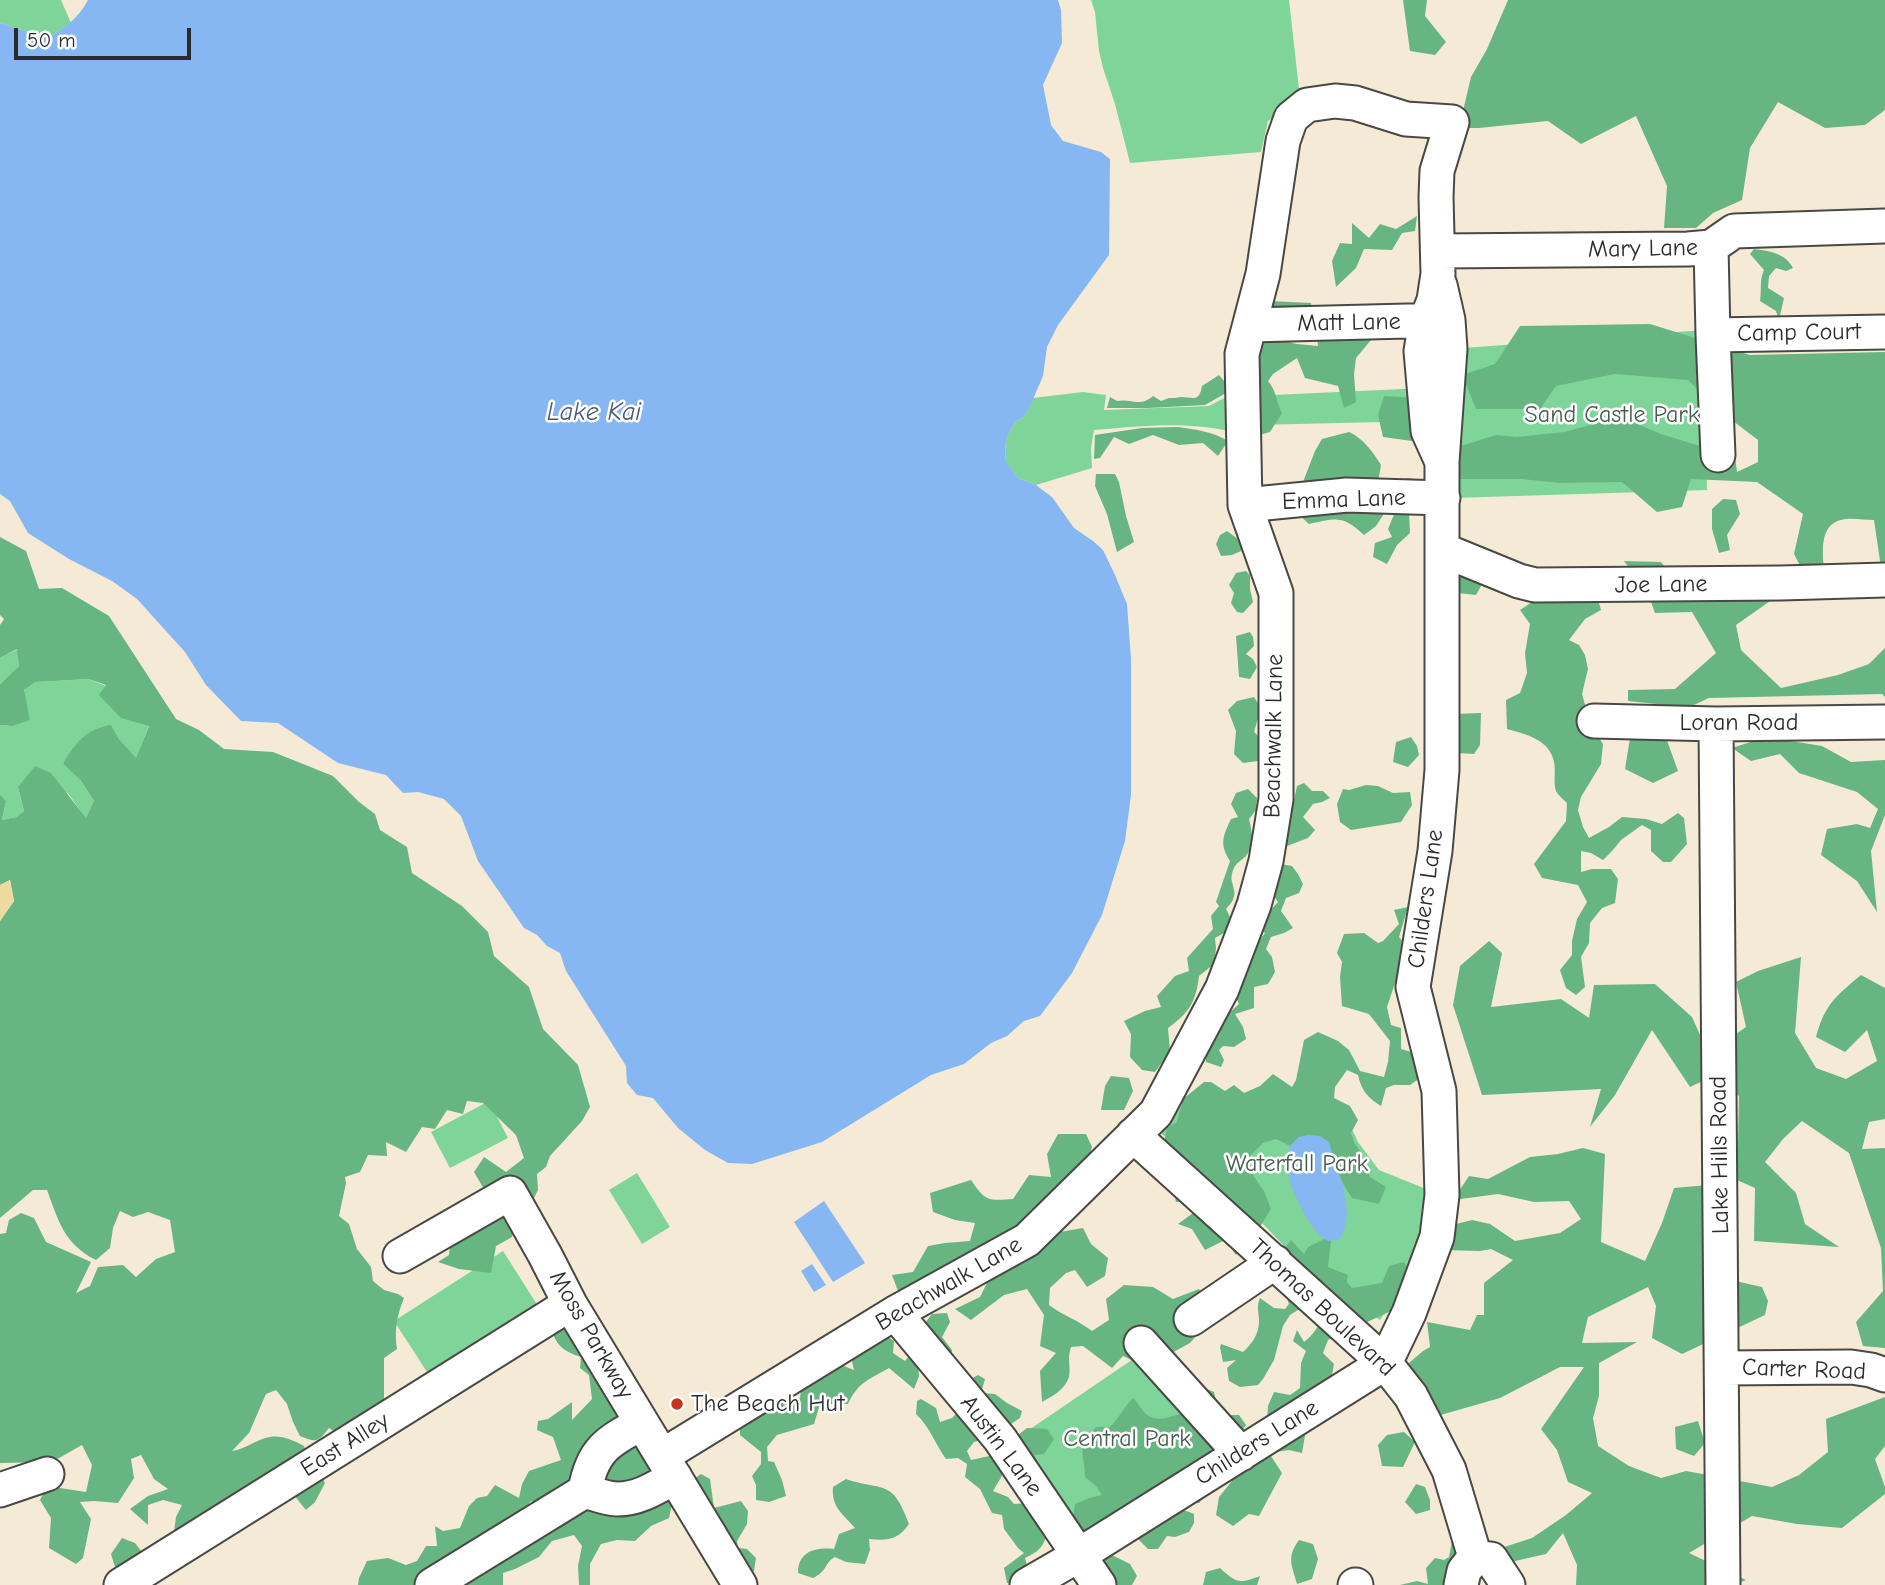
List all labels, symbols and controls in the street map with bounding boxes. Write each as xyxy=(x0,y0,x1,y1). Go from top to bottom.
scale bar xyxy=(18,14,194,58)
text: 50 m xyxy=(27,28,76,52)
street label: Mary Lane xyxy=(1588,234,1698,264)
street label: Matt Lane xyxy=(1297,308,1401,338)
street label: Camp Court xyxy=(1737,318,1861,348)
water label: Lake Kai xyxy=(547,397,641,429)
park label: Sand Castle Park xyxy=(1525,401,1699,429)
street label: Emma Lane xyxy=(1282,483,1406,517)
street label: Joe Lane xyxy=(1614,570,1708,600)
street label: Beachwalk Lane xyxy=(1258,654,1290,818)
street label: Loran Road xyxy=(1680,709,1798,737)
street label: Childers Lane xyxy=(1402,828,1450,970)
street label: Lake Hills Road xyxy=(1704,1076,1736,1234)
park label: Waterfall Park xyxy=(1226,1150,1368,1178)
street label: Beachwalk Lane xyxy=(871,1230,1027,1338)
street label: Thomas Boulevard xyxy=(1243,1233,1401,1383)
street label: Moss Parkway xyxy=(543,1266,639,1404)
street label: Carter Road xyxy=(1741,1353,1867,1387)
place label: The Beach Hut xyxy=(691,1390,845,1418)
street label: Austin Lane xyxy=(954,1390,1048,1502)
street label: Childers Lane xyxy=(1190,1394,1324,1492)
marker: The Beach Hut xyxy=(669,1396,685,1412)
street label: East Alley xyxy=(295,1407,395,1483)
park label: Central Park xyxy=(1063,1425,1191,1453)

